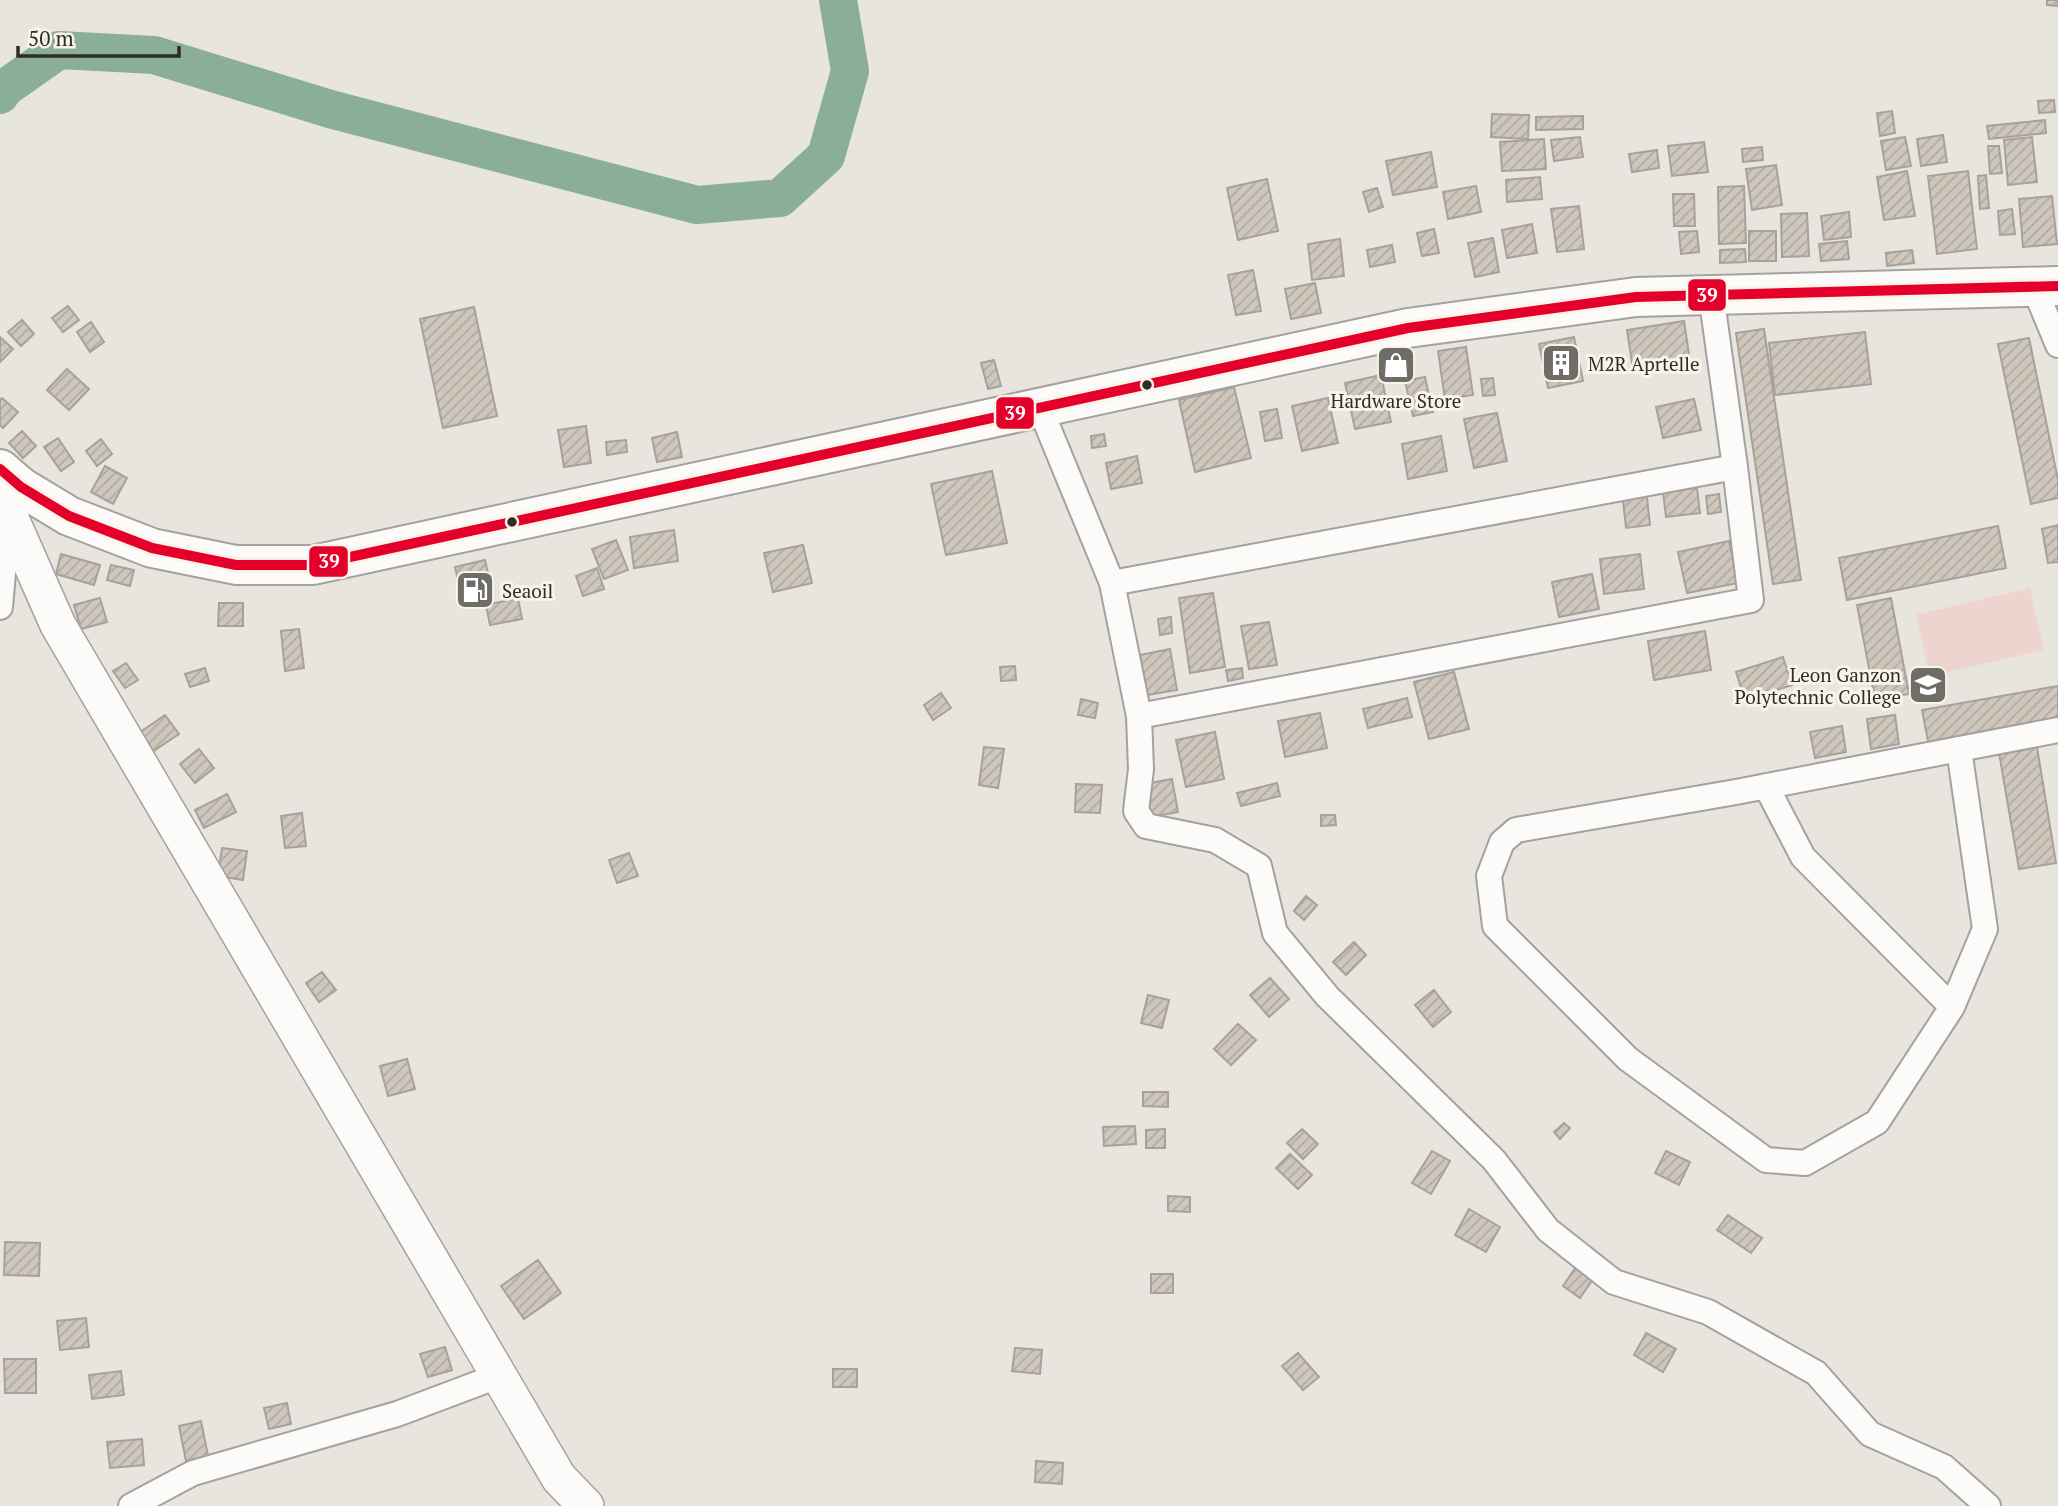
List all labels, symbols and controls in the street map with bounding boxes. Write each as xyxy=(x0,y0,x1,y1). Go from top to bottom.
scale bar xyxy=(18,14,178,58)
text: 50 m xyxy=(28,24,74,52)
line badge: 39 xyxy=(1687,278,1727,312)
text: 39 xyxy=(1696,282,1718,307)
building icon: M2R Aprtelle xyxy=(1540,342,1582,384)
shop icon: Hardware Store xyxy=(1375,344,1417,386)
place label: M2R Aprtelle xyxy=(1588,351,1700,376)
unlabelled marker xyxy=(1140,378,1154,392)
place label: Hardware Store xyxy=(1331,388,1461,413)
line badge: 39 xyxy=(995,396,1035,430)
text: 39 xyxy=(1004,400,1026,425)
unlabelled marker xyxy=(505,515,519,529)
line badge: 39 xyxy=(308,545,349,578)
text: 39 xyxy=(318,548,340,573)
fuel station icon: Seaoil xyxy=(454,569,496,611)
place label: Seaoil xyxy=(502,578,553,603)
place label: Leon Ganzon Polytechnic College xyxy=(1734,662,1901,709)
school or university icon: Leon Ganzon Polytechnic College xyxy=(1907,664,1949,706)

